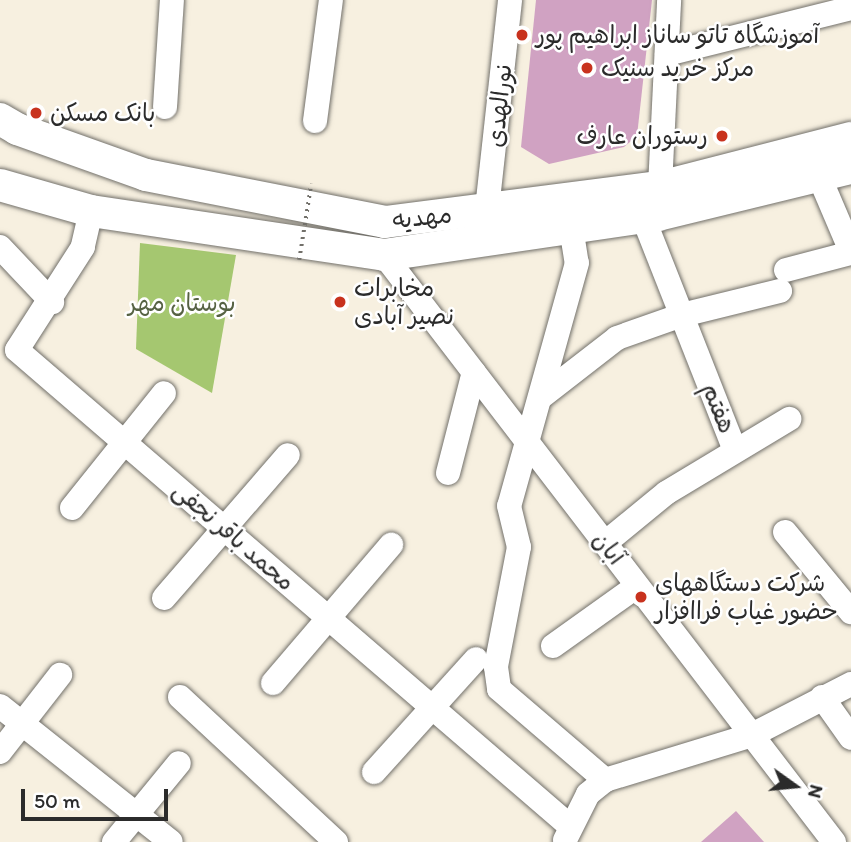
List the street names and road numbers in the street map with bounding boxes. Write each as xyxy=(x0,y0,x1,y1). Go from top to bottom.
street label: نورالهدی xyxy=(480,61,518,149)
street label: مهدیه xyxy=(391,200,453,234)
street label: هفتم xyxy=(696,379,742,437)
street label: محمد باقر نجفی xyxy=(167,475,301,597)
street label: آبان xyxy=(587,525,631,571)

